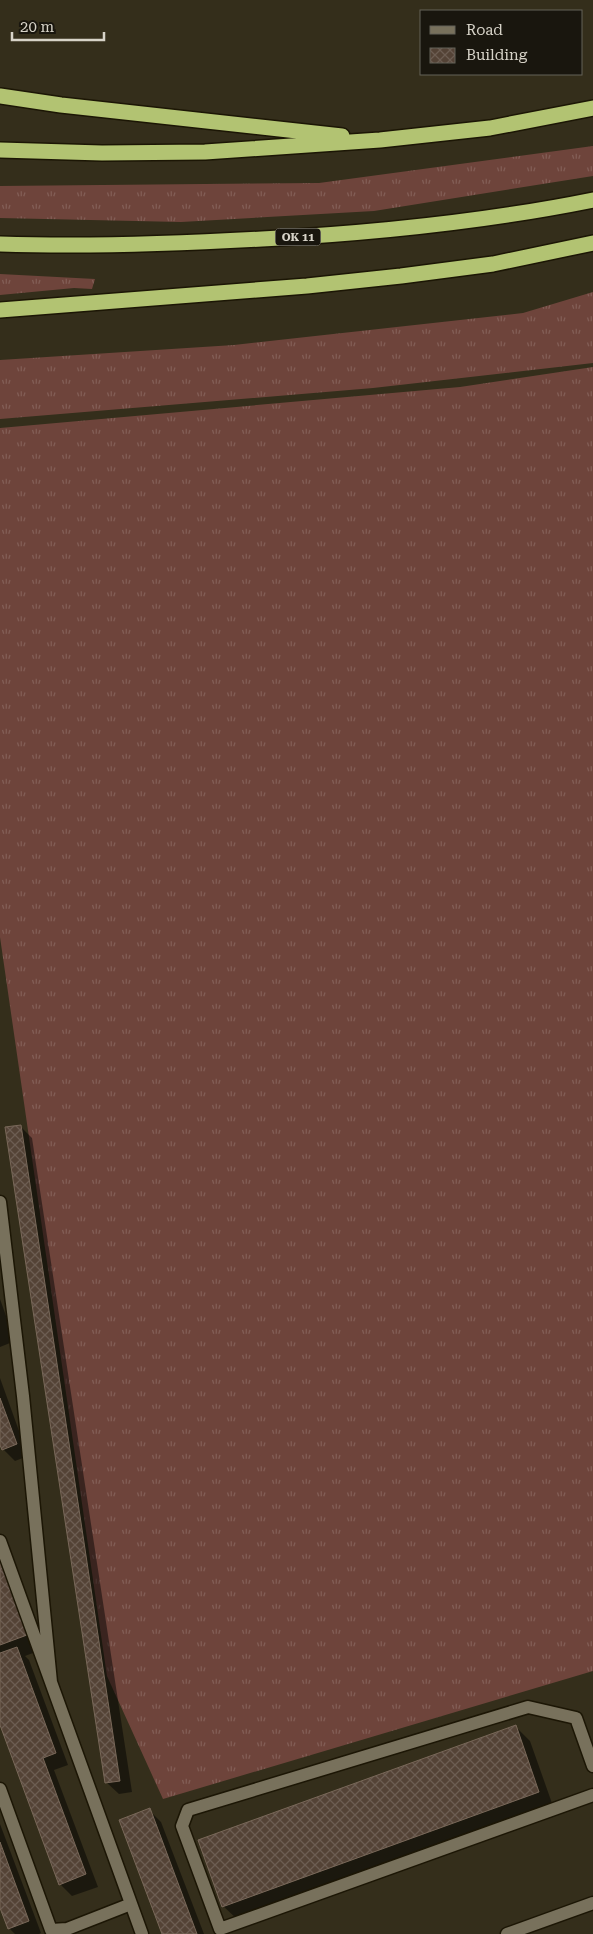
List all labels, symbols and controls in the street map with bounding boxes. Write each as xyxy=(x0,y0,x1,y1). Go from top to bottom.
scale bar xyxy=(12,10,105,42)
legend xyxy=(420,10,583,75)
text: 20 m xyxy=(20,18,55,36)
text: Road xyxy=(466,21,503,39)
text: Building xyxy=(466,46,528,64)
road number: OK 11 xyxy=(276,228,320,246)

